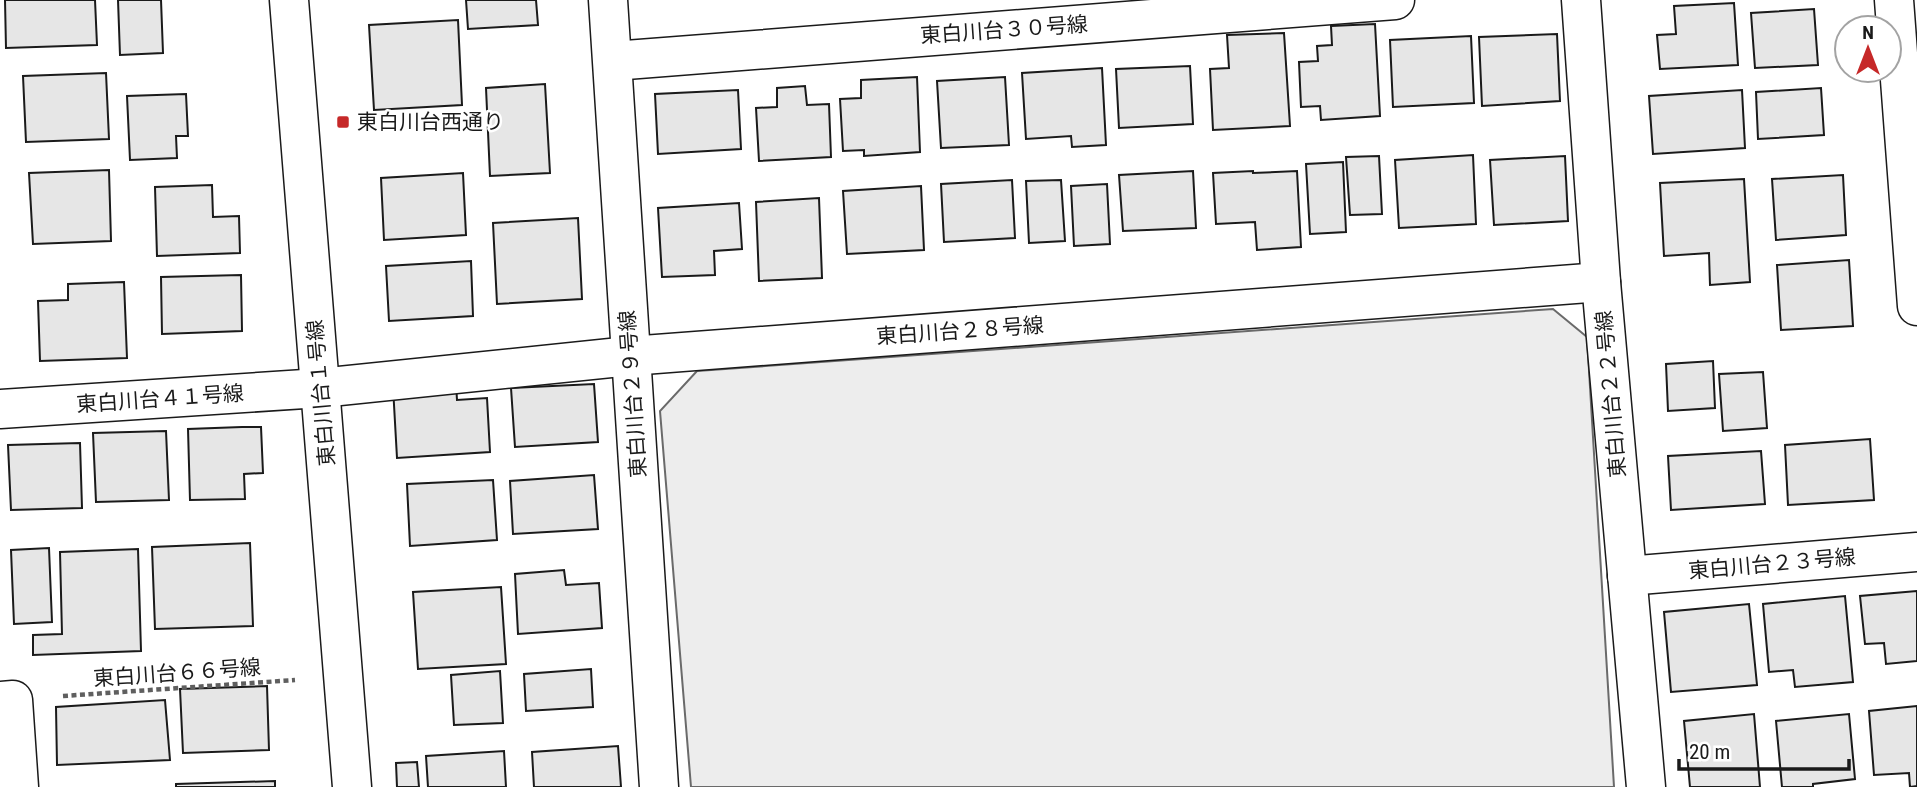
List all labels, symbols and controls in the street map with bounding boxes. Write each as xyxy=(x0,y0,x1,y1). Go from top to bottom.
street label: 東白川台３０号線 xyxy=(919,12,1089,48)
north arrow xyxy=(1833,14,1903,84)
text: N xyxy=(1862,21,1874,44)
place label: 東白川台西通り xyxy=(357,110,504,134)
marker: 東白川台西通り xyxy=(335,114,351,130)
street label: 東白川台２９号線 xyxy=(615,309,651,479)
street label: 東白川台２２号線 xyxy=(1592,309,1630,479)
street label: 東白川台２８号線 xyxy=(875,313,1045,349)
street label: 東白川台１号線 xyxy=(303,319,339,467)
street label: 東白川台４１号線 xyxy=(75,381,245,417)
street label: 東白川台２３号線 xyxy=(1687,545,1857,583)
street label: 東白川台６６号線 xyxy=(92,655,262,691)
scale bar xyxy=(1679,728,1849,772)
text: 20 m xyxy=(1689,740,1730,764)

